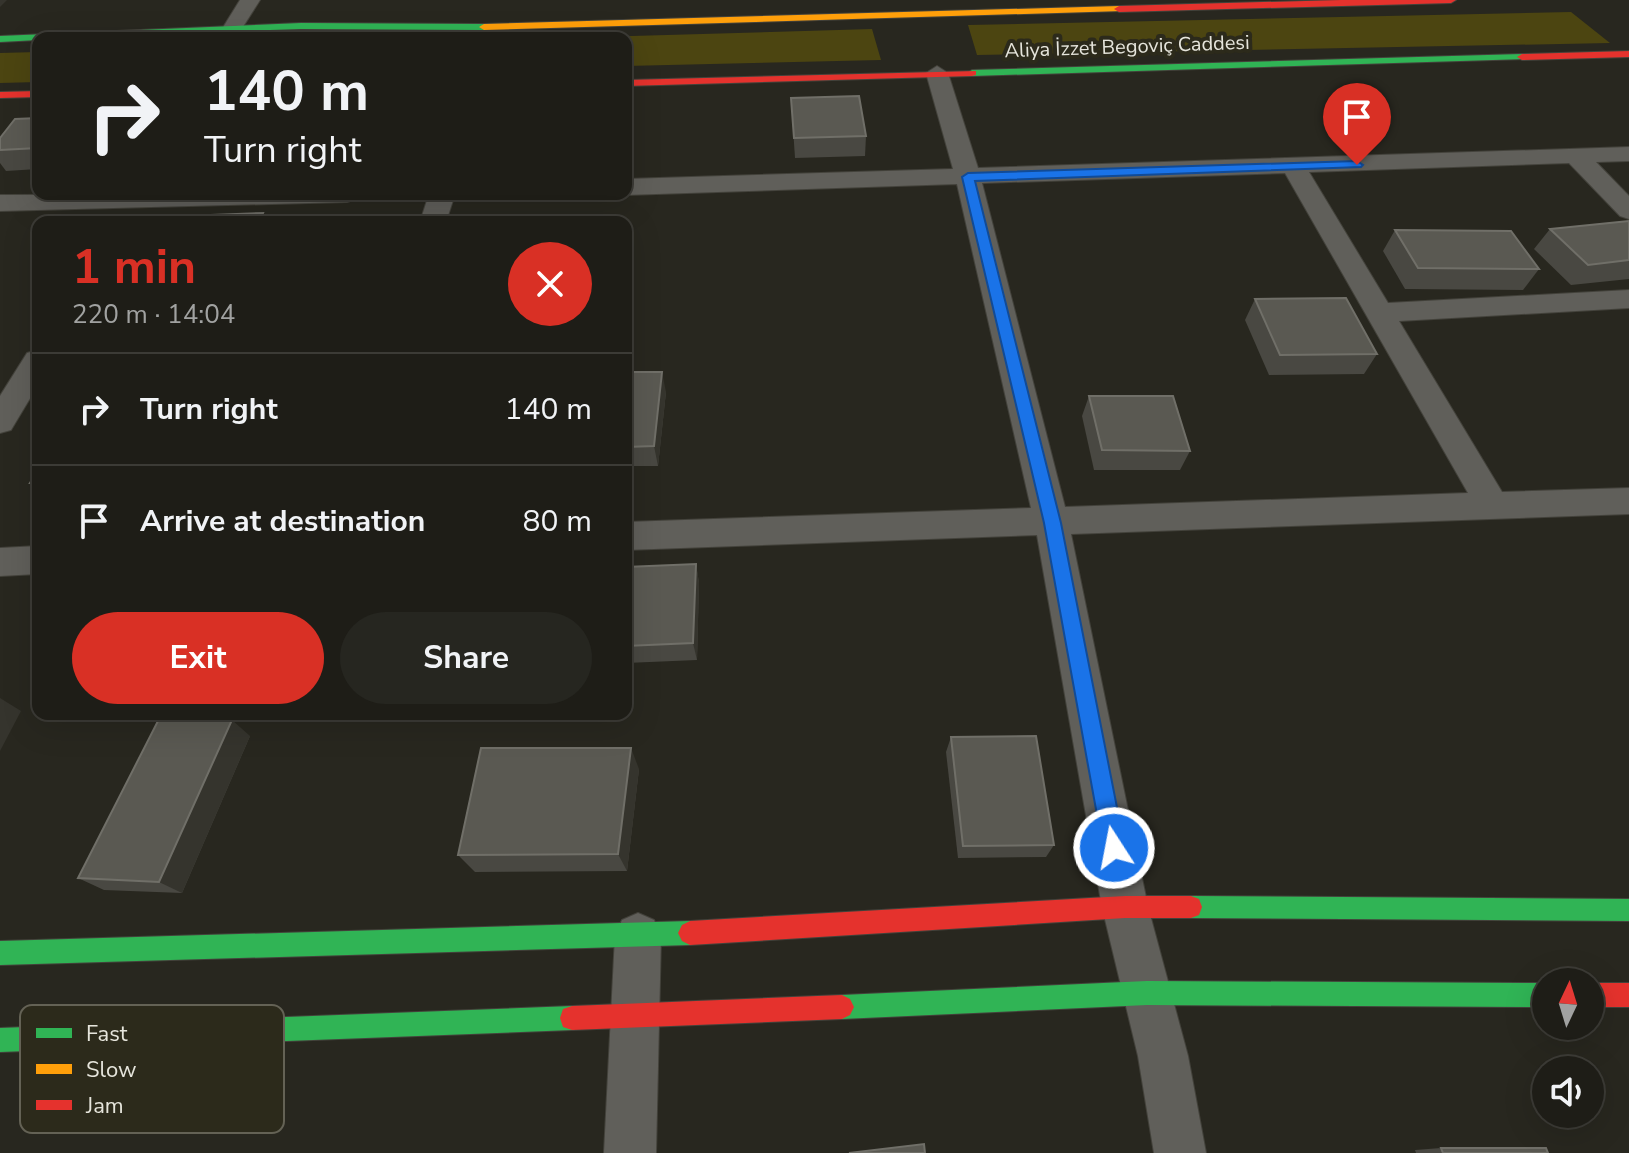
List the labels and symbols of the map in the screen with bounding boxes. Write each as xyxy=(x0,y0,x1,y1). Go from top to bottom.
street label: Aliya İzzet Begoviç Caddesi xyxy=(1004,29,1250,64)
pin xyxy=(1323,83,1391,165)
position arrow xyxy=(1072,806,1156,890)
north arrow xyxy=(1532,968,1604,1040)
legend xyxy=(20,1005,284,1133)
text: Fast xyxy=(86,1019,128,1049)
text: Slow xyxy=(86,1055,137,1085)
text: Jam xyxy=(85,1091,124,1121)

